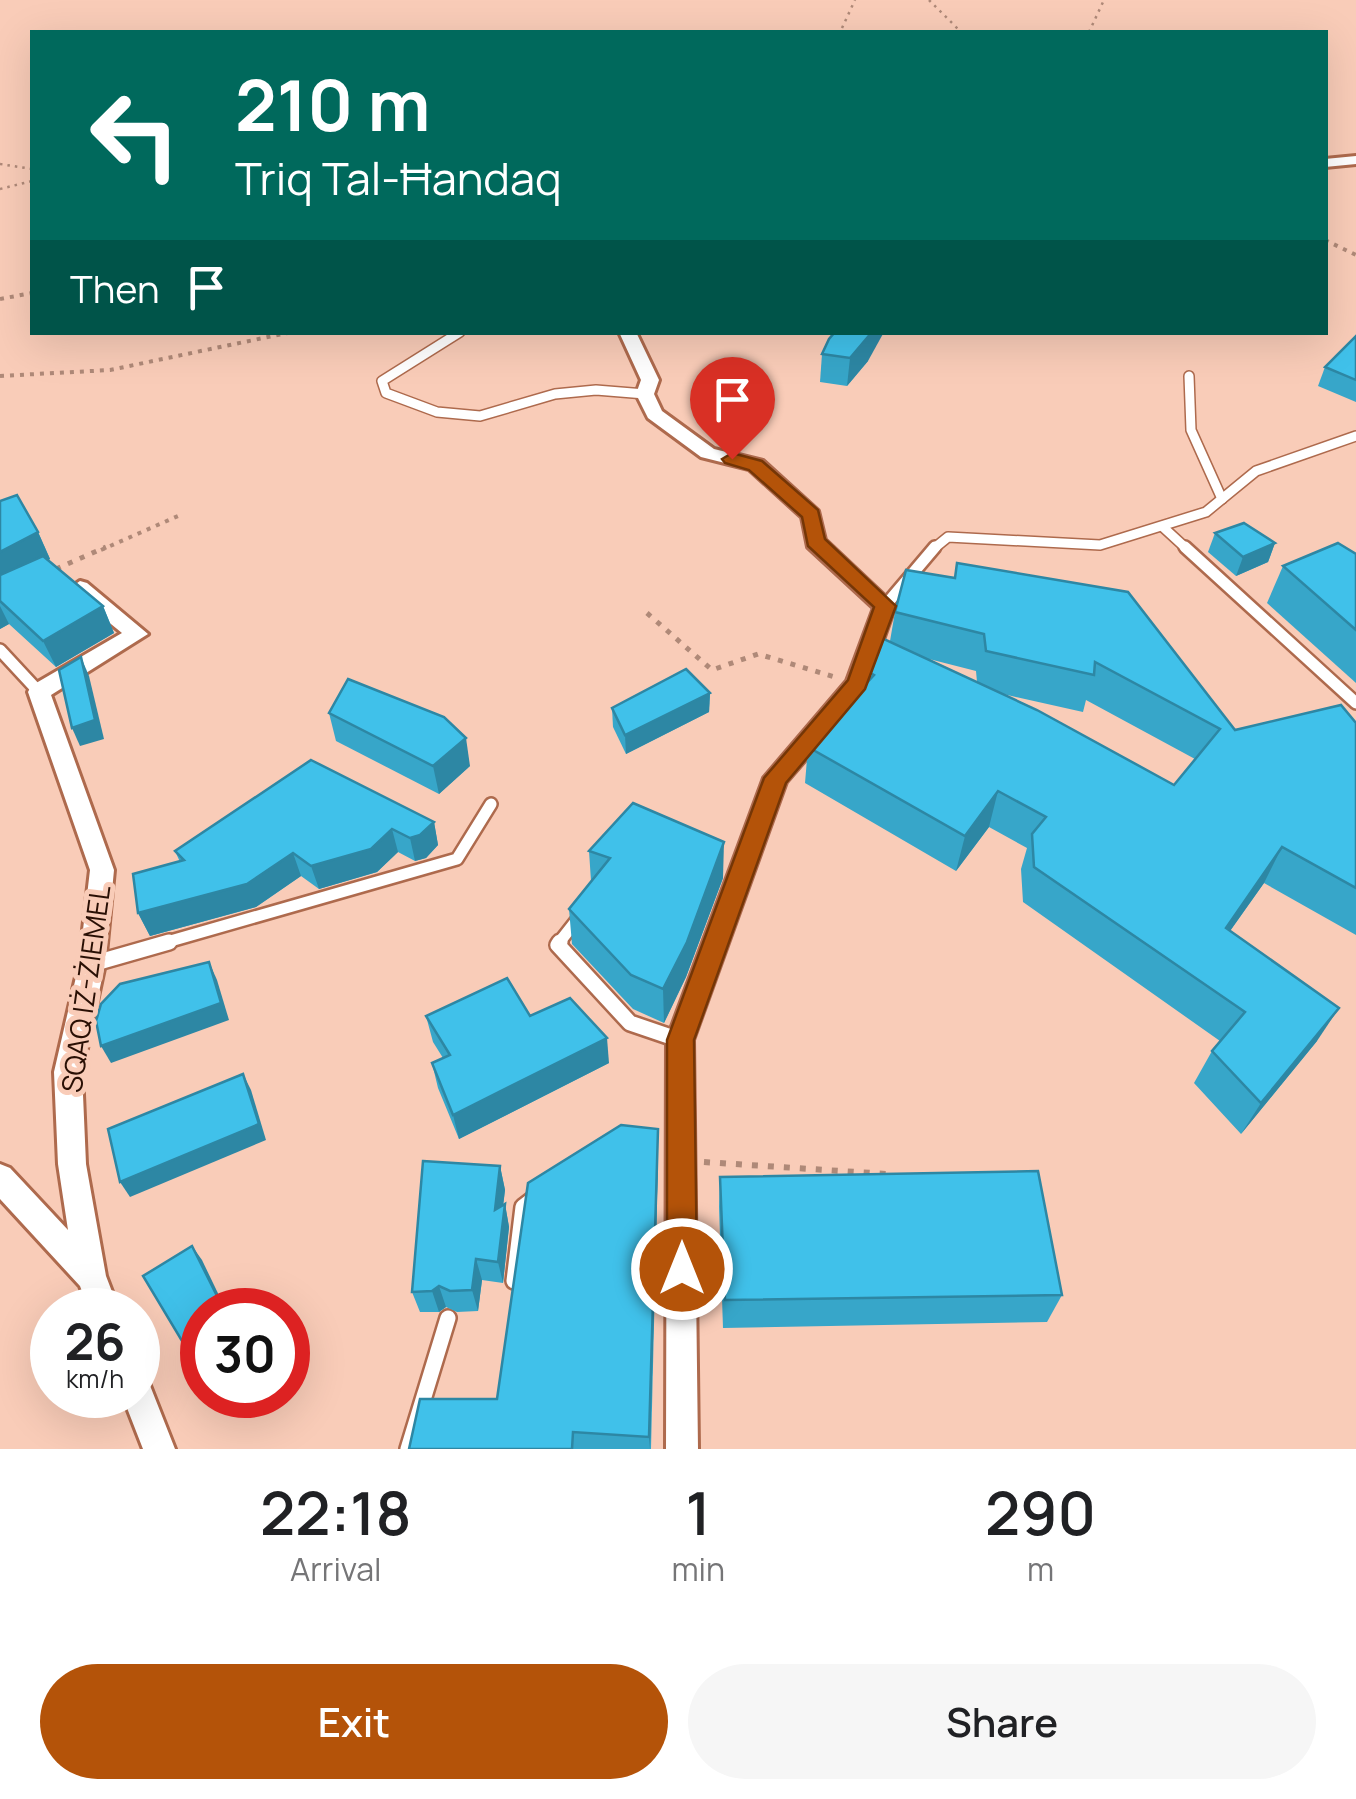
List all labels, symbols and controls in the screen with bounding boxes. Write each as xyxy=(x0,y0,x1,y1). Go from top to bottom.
text: 210 m xyxy=(235,56,430,152)
icon: left xyxy=(70,70,200,200)
text: Triq Tal-Ħandaq xyxy=(235,147,562,209)
icon: arrive xyxy=(179,260,234,315)
text: Then xyxy=(70,262,159,314)
pin xyxy=(690,357,775,460)
icon: arrive xyxy=(705,372,760,427)
street label: SQAQ IŻ-ŻIEMEL xyxy=(52,883,118,1095)
position arrow xyxy=(630,1217,734,1321)
speed limit sign: 30 xyxy=(180,1288,310,1418)
text: 26 xyxy=(65,1307,125,1375)
text: km/h xyxy=(66,1361,124,1396)
text: 22:18 xyxy=(260,1471,411,1553)
text: 1 xyxy=(686,1471,711,1553)
text: 290 xyxy=(985,1471,1096,1553)
text: Arrival xyxy=(290,1547,381,1591)
text: min xyxy=(671,1547,725,1591)
text: m xyxy=(1027,1547,1054,1591)
button: Exit xyxy=(40,1664,668,1779)
button: Share xyxy=(688,1664,1316,1779)

